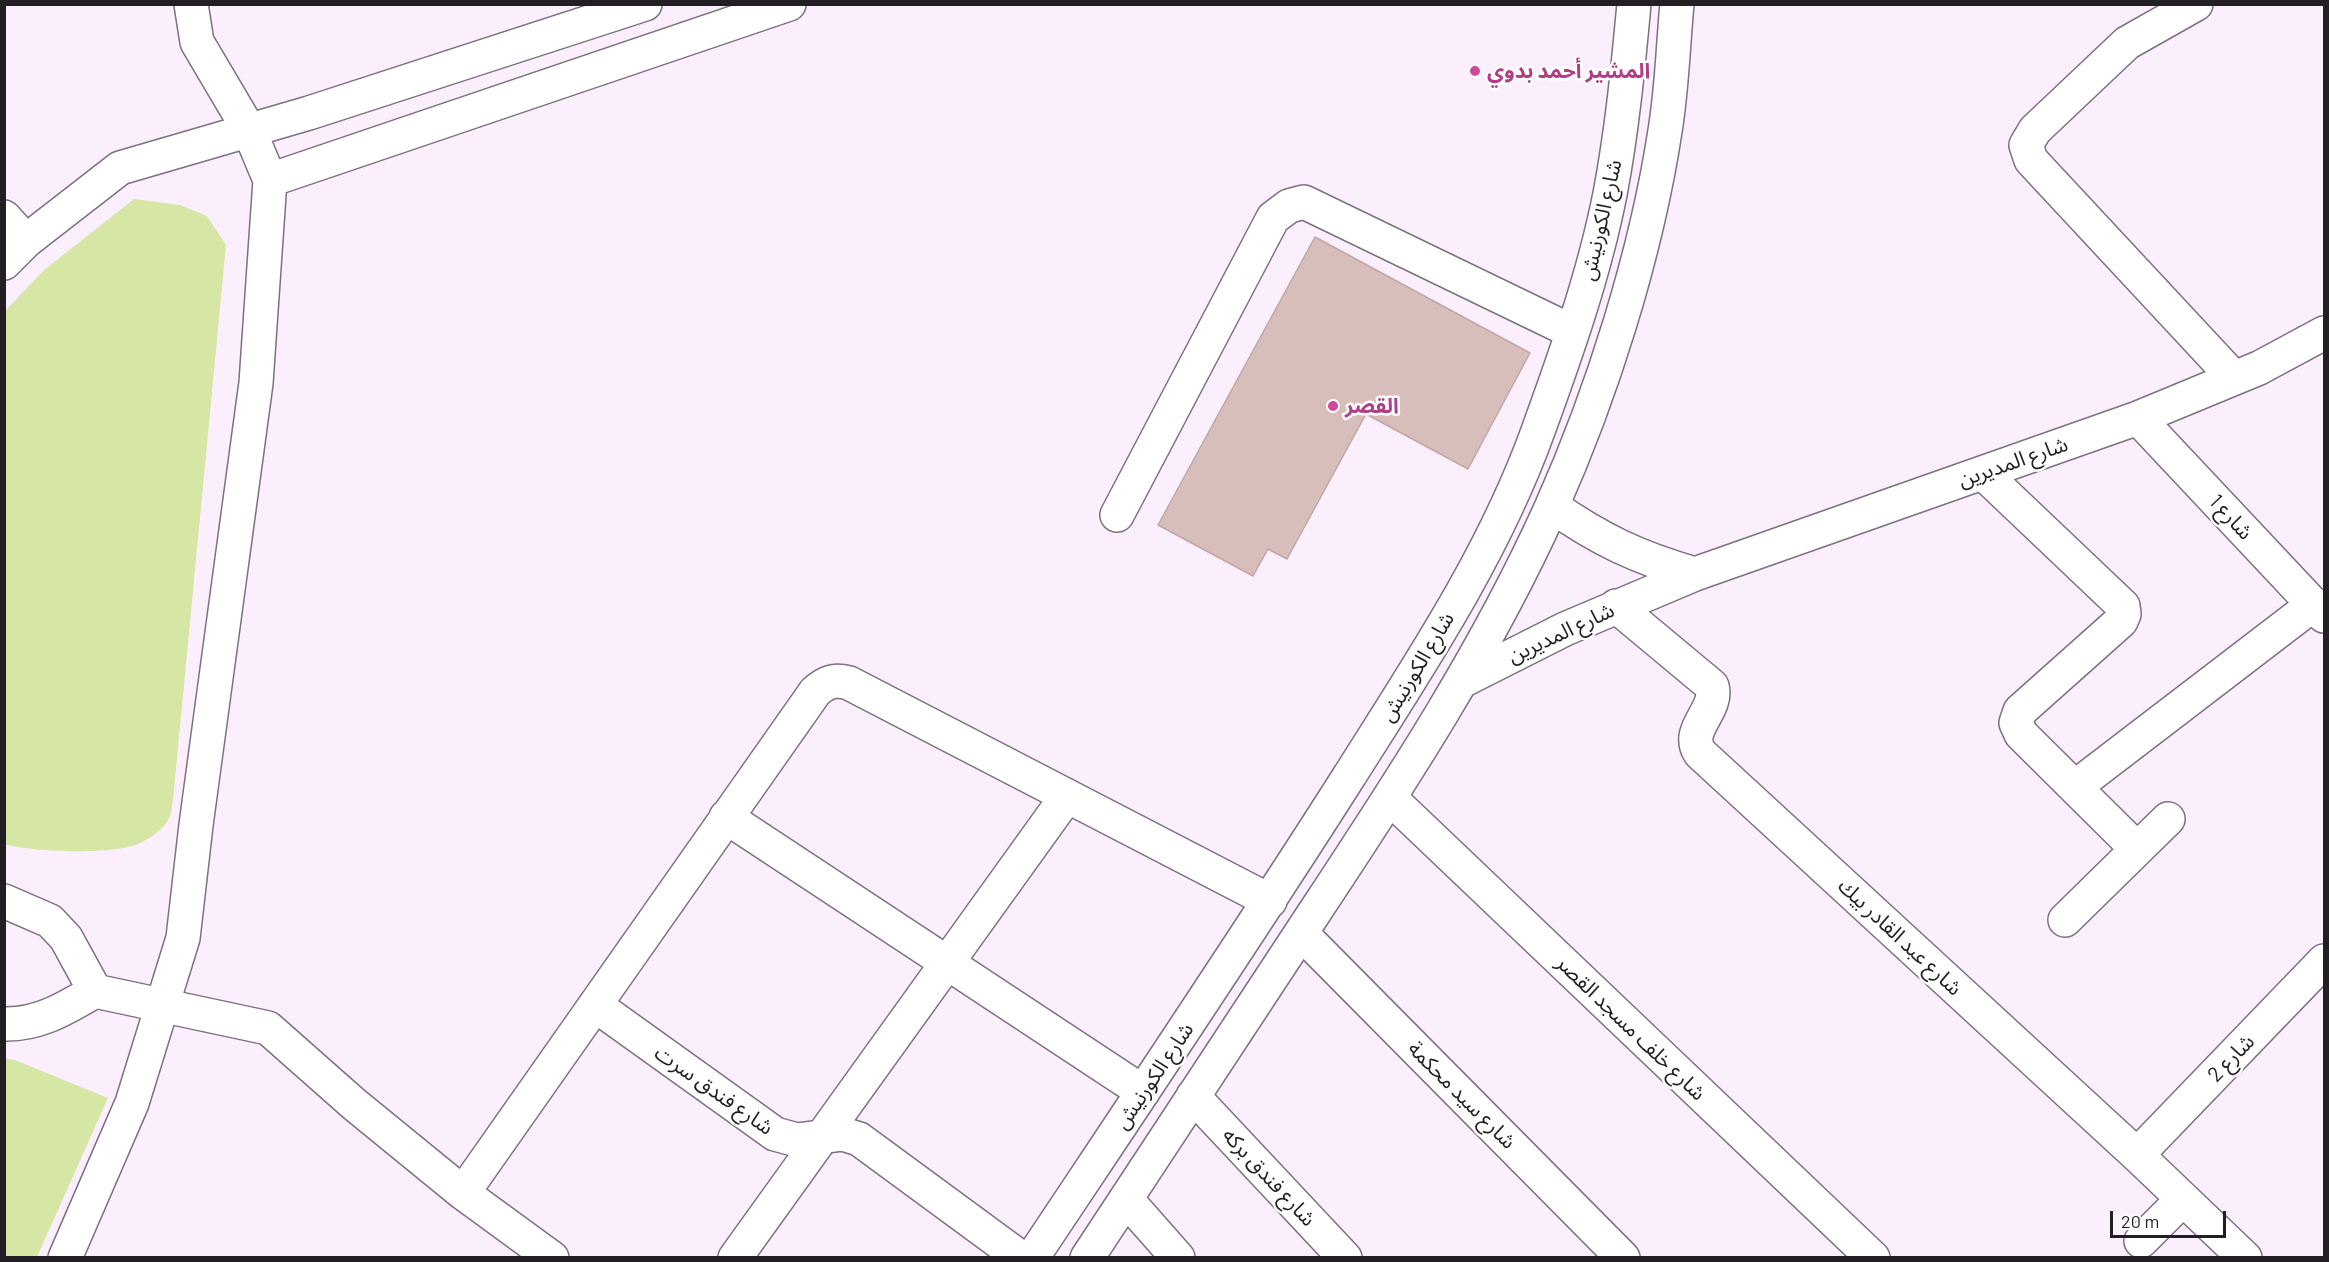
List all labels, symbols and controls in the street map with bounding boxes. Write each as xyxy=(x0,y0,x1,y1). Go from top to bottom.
place label: المشير أحمد بدوي xyxy=(1487,58,1650,84)
marker: المشير أحمد بدوي xyxy=(1468,64,1482,78)
street label: شارع الكورنيش xyxy=(1575,157,1627,283)
place label: القصر xyxy=(1345,393,1399,419)
marker: القصر xyxy=(1326,399,1340,413)
street label: شارع المديرين xyxy=(1955,431,2071,493)
street label: شارع 1 xyxy=(2204,489,2258,545)
street label: شارع المديرين xyxy=(1504,597,1618,669)
street label: شارع الكورنيش xyxy=(1374,608,1460,726)
street label: شارع عبد القادر بيك xyxy=(1833,873,1967,1001)
street label: شارع خلف مسجد القصر xyxy=(1551,950,1711,1106)
street label: شارع الكورنيش xyxy=(1109,1018,1199,1134)
street label: شارع 2 xyxy=(2202,1029,2260,1087)
street label: شارع سيد محكمة xyxy=(1403,1036,1521,1154)
street label: شارع فندق سرت xyxy=(650,1040,778,1140)
street label: شارع فندق بركه xyxy=(1217,1123,1321,1231)
scale bar xyxy=(2113,1199,2228,1237)
text: 20 m xyxy=(2121,1210,2159,1232)

